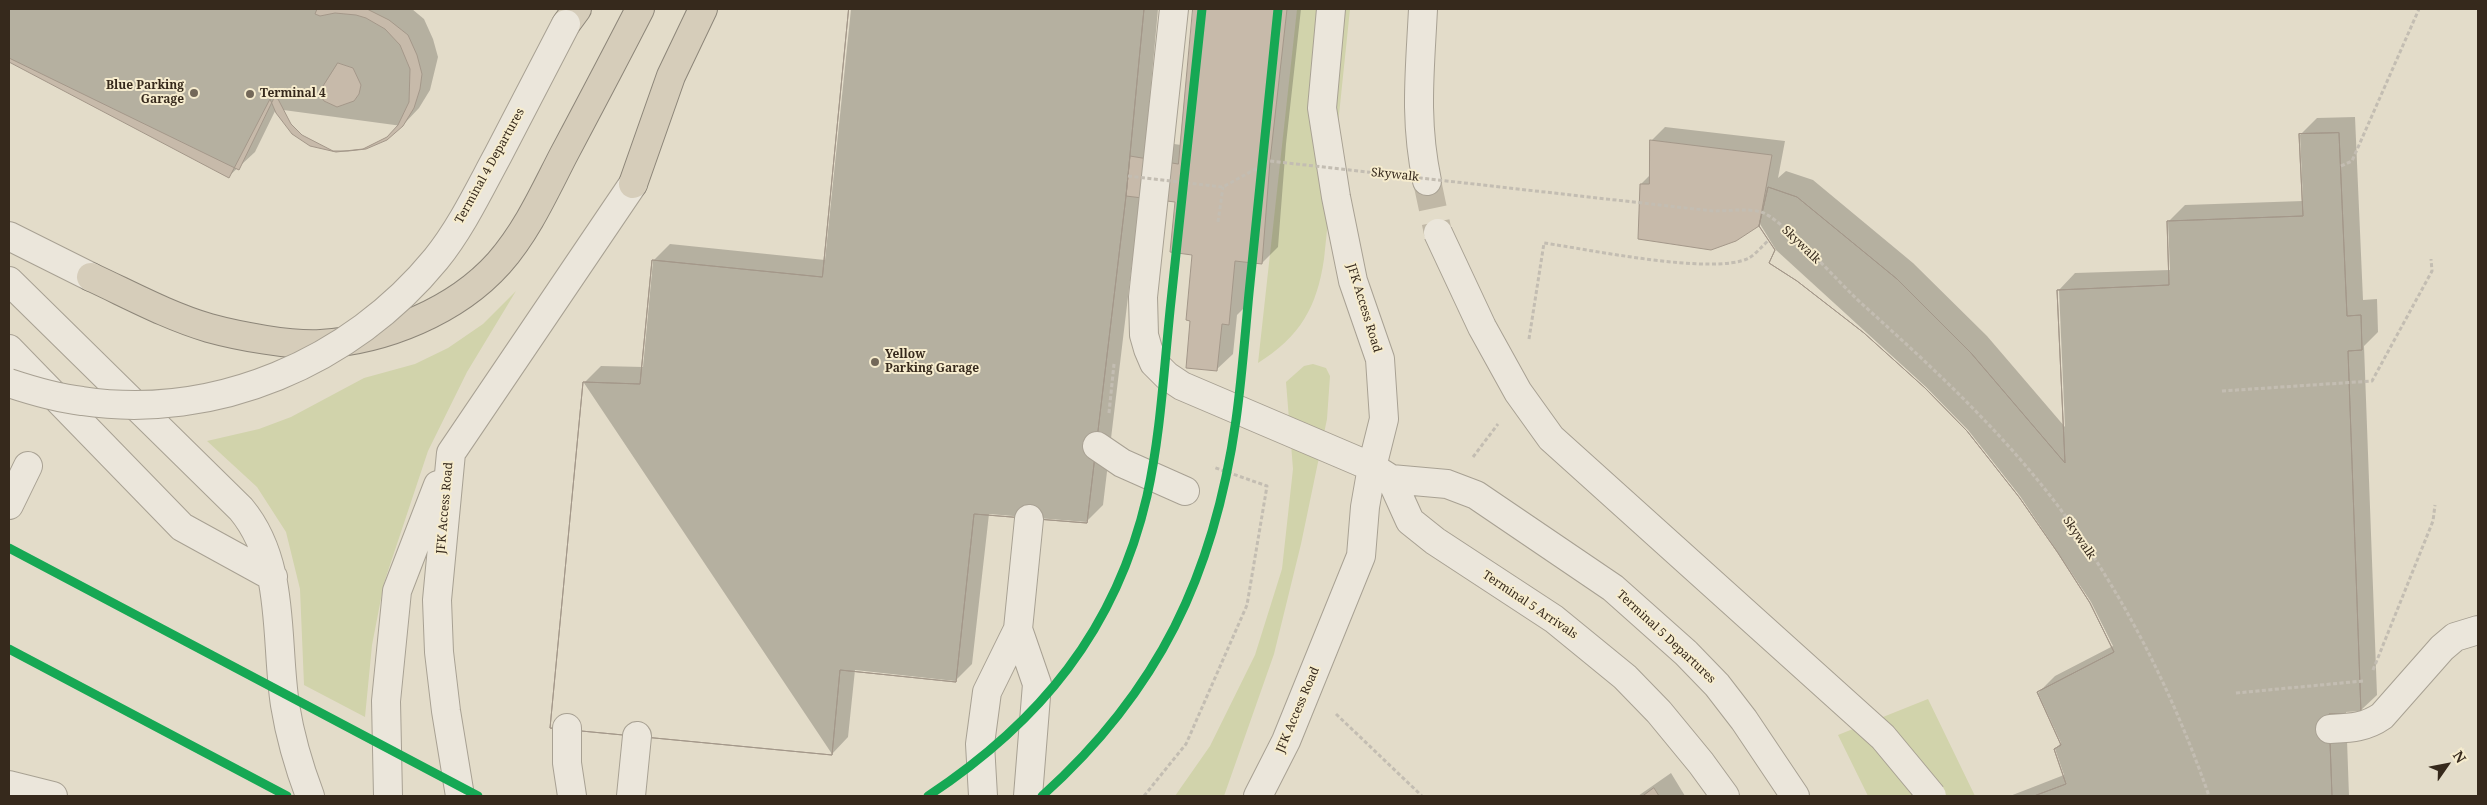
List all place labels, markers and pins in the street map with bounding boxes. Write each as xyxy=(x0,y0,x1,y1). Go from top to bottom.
place label: Blue Parking Garage xyxy=(106,79,184,107)
marker: Blue Parking Garage xyxy=(188,87,200,99)
place label: Terminal 4 xyxy=(260,87,326,101)
marker: Terminal 4 xyxy=(244,88,256,100)
place label: Yellow Parking Garage xyxy=(885,348,979,376)
marker: Yellow Parking Garage xyxy=(869,356,881,368)

